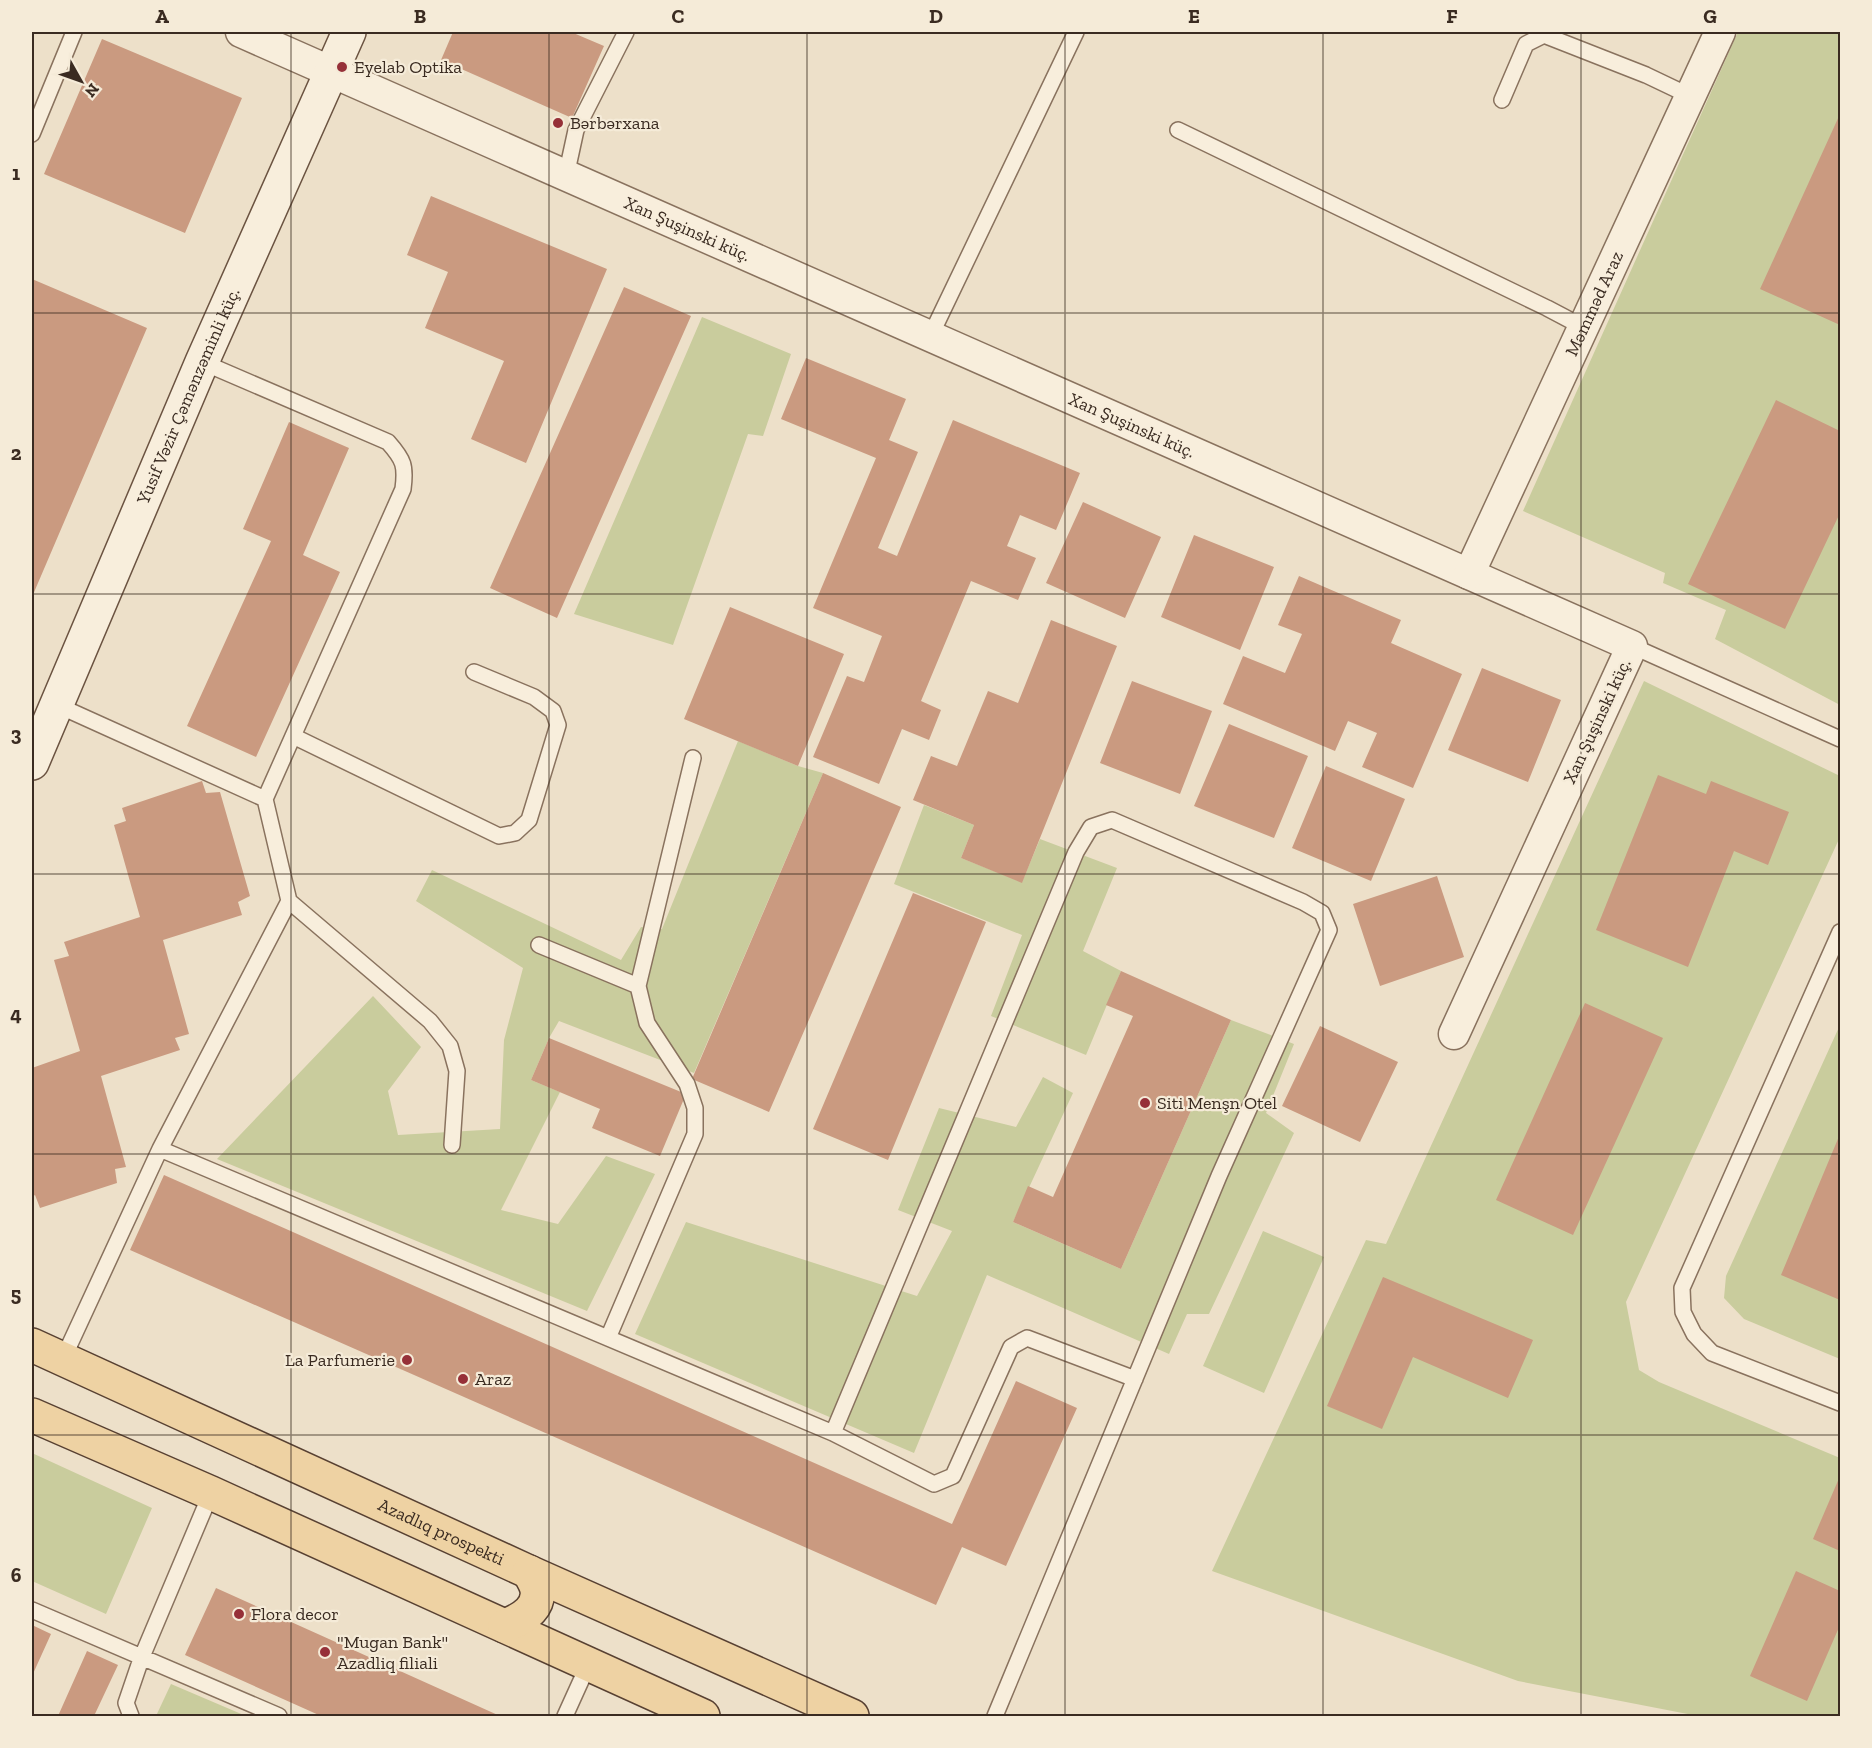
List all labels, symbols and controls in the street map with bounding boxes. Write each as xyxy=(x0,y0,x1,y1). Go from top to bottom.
text: A xyxy=(155,4,169,28)
text: B xyxy=(414,4,426,28)
text: C xyxy=(672,4,685,28)
text: D xyxy=(929,4,943,28)
text: E xyxy=(1188,4,1200,28)
text: F xyxy=(1446,4,1458,28)
text: G xyxy=(1703,4,1717,28)
north arrow xyxy=(51,51,111,111)
place label: Eyelab Optika xyxy=(354,56,462,78)
marker: Eyelab Optika xyxy=(335,60,349,74)
text: N xyxy=(81,80,103,101)
place label: Bərbərxana xyxy=(570,112,660,134)
marker: Bərbərxana xyxy=(551,116,565,130)
text: 1 xyxy=(12,161,20,185)
street label: Xan Şuşinski küç. xyxy=(621,192,754,266)
street label: Məmməd Araz xyxy=(1560,248,1628,360)
street label: Yusif Vəzir Çəmənzəminli küç. xyxy=(132,284,245,508)
street label: Xan Şuşinski küç. xyxy=(1066,388,1198,463)
text: 2 xyxy=(11,441,22,465)
street label: Xan Şuşinski küç. xyxy=(1558,655,1636,787)
text: 3 xyxy=(11,722,22,746)
text: 4 xyxy=(10,1002,22,1026)
place label: Siti Menşn Otel xyxy=(1157,1092,1277,1114)
marker: Siti Menşn Otel xyxy=(1138,1096,1152,1110)
text: 5 xyxy=(11,1282,21,1306)
place label: La Parfumerie xyxy=(285,1349,395,1371)
marker: La Parfumerie xyxy=(400,1353,414,1367)
place label: Araz xyxy=(475,1368,511,1390)
marker: Araz xyxy=(456,1372,470,1386)
street label: Azadlıq prospekti xyxy=(375,1494,508,1570)
text: 6 xyxy=(11,1563,22,1587)
place label: Flora decor xyxy=(251,1603,339,1625)
marker: Flora decor xyxy=(232,1607,246,1621)
place label: "Mugan Bank" Azadliq filiali xyxy=(337,1631,448,1674)
marker: "Mugan Bank" Azadliq filiali xyxy=(318,1645,332,1659)

